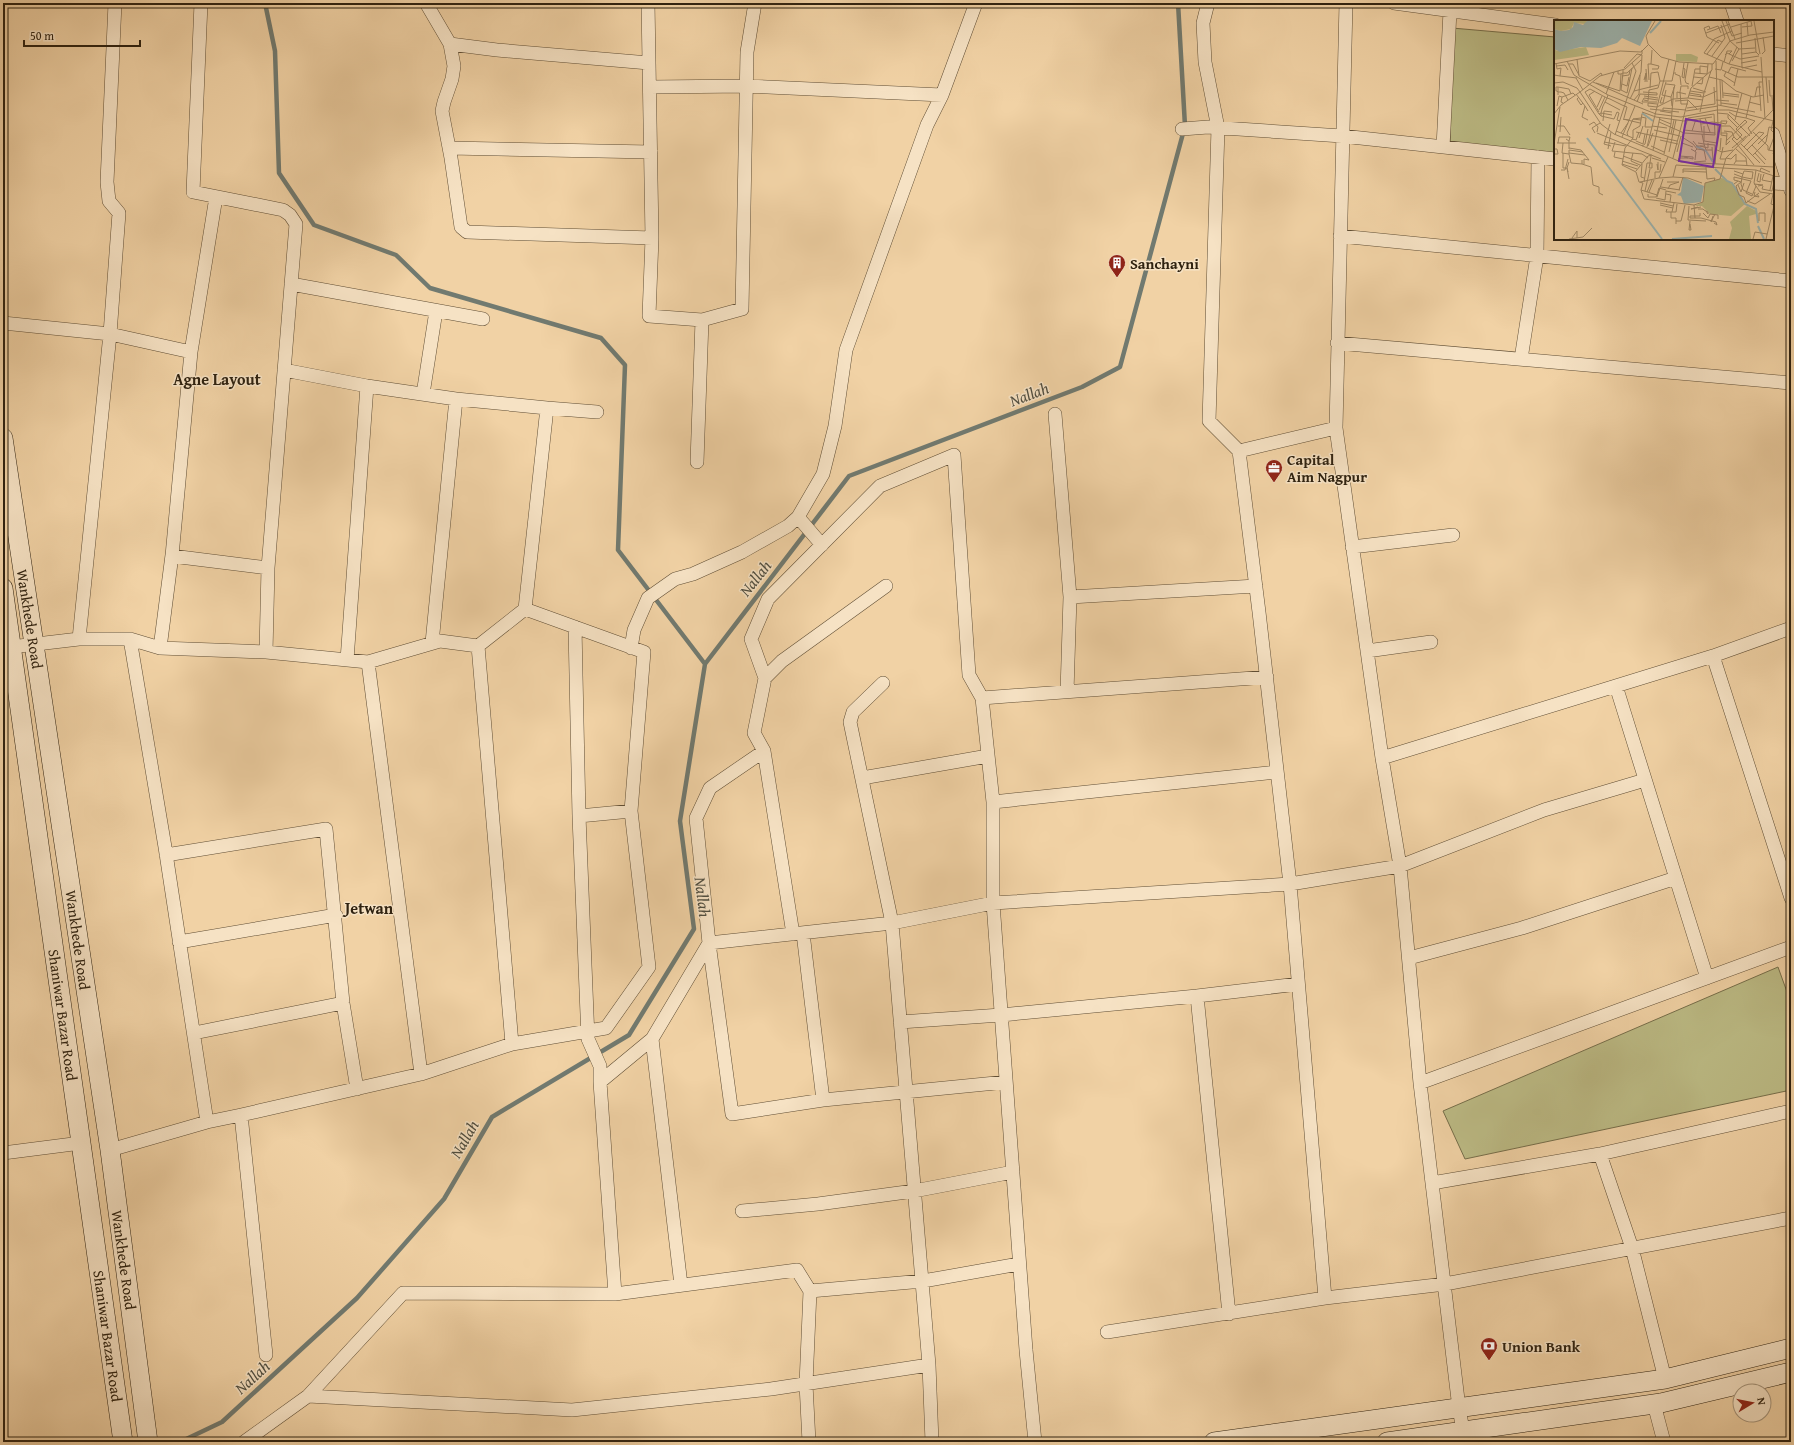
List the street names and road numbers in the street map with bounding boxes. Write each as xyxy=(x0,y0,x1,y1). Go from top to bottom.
street label: Wankhede Road xyxy=(12,568,48,670)
street label: Wankhede Road xyxy=(61,889,95,991)
street label: Shaniwar Bazar Road xyxy=(43,948,83,1082)
street label: Wankhede Road xyxy=(107,1209,141,1311)
street label: Shaniwar Bazar Road xyxy=(88,1269,128,1403)

